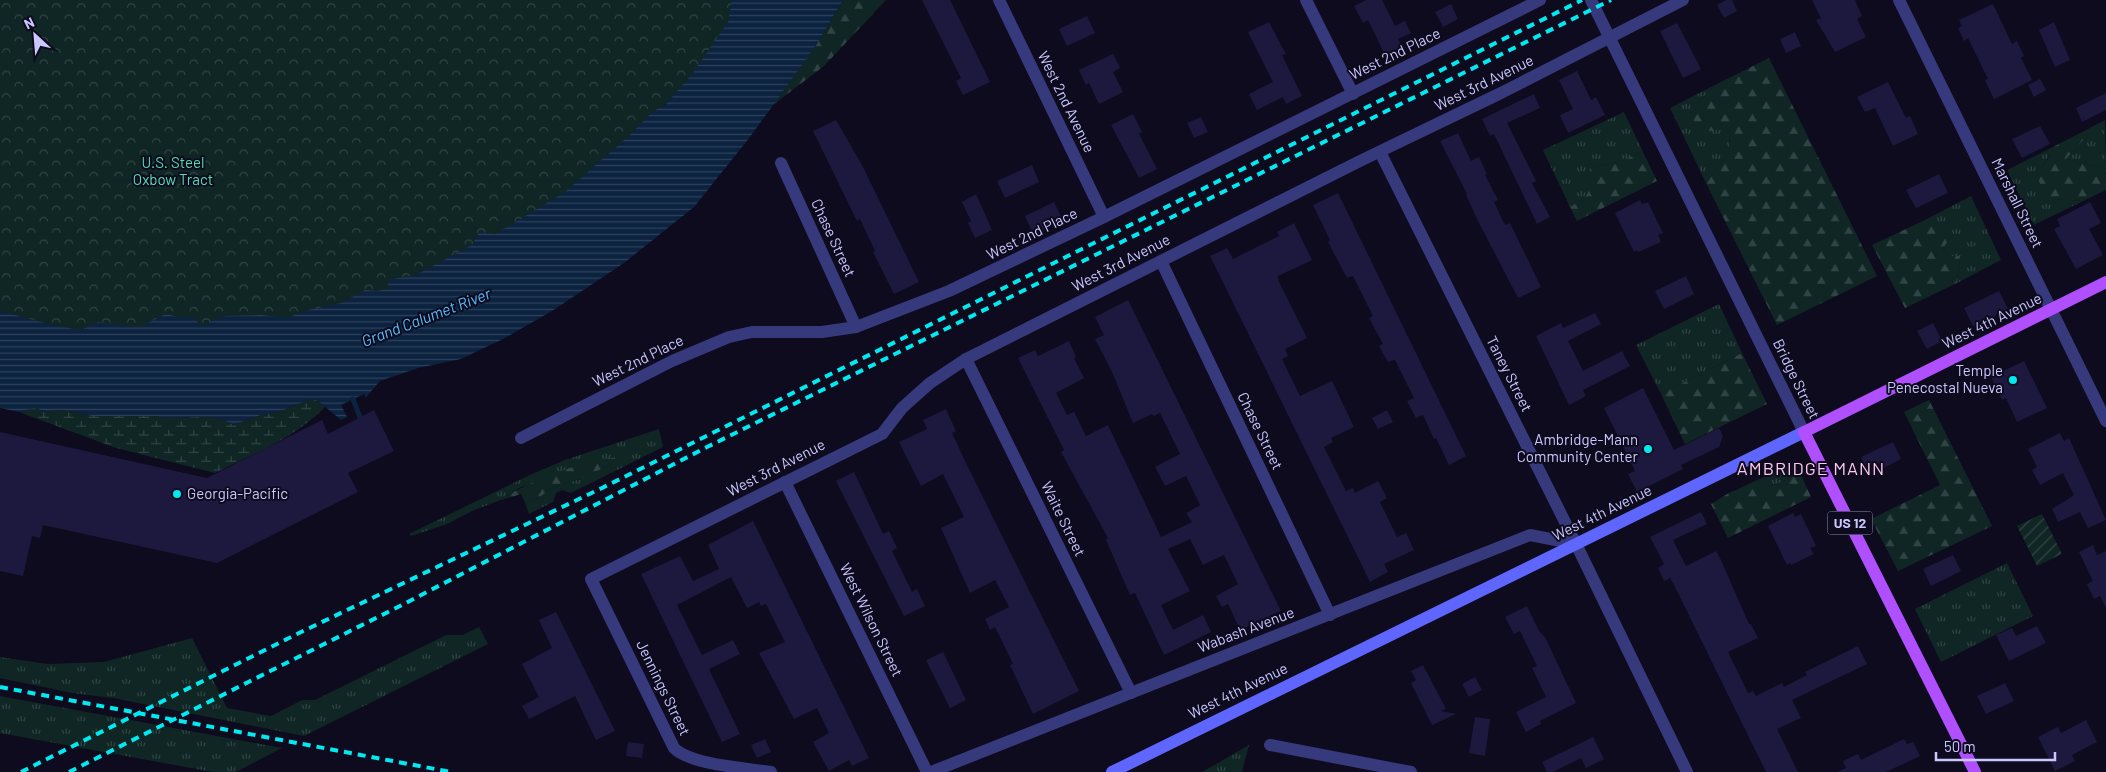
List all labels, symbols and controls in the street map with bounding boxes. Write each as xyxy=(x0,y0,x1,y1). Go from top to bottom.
north arrow xyxy=(10,10,60,60)
text: N xyxy=(21,13,37,33)
street label: West 2nd Place xyxy=(1346,23,1443,83)
street label: West 2nd Avenue xyxy=(1035,48,1099,155)
street label: West 3rd Avenue xyxy=(1431,50,1536,114)
park label: U.S. Steel Oxbow Tract xyxy=(133,153,213,188)
street label: Marshall Street xyxy=(1988,155,2047,250)
street label: Chase Street xyxy=(808,196,860,279)
street label: West 2nd Place xyxy=(983,203,1080,263)
street label: West 3rd Avenue xyxy=(1068,230,1173,295)
water label: Grand Calumet River xyxy=(358,283,494,350)
street label: West 4th Avenue xyxy=(1939,288,2044,352)
street label: West 2nd Place xyxy=(589,330,686,390)
street label: Taney Street xyxy=(1483,333,1537,414)
street label: Bridge Street xyxy=(1770,336,1824,422)
place label: Temple Penecostal Nueva xyxy=(1887,361,2003,396)
marker: Temple Penecostal Nueva xyxy=(2007,374,2019,386)
street label: Chase Street xyxy=(1234,389,1287,472)
place label: Ambridge-Mann Community Center xyxy=(1517,430,1639,465)
street label: West 3rd Avenue xyxy=(723,435,828,500)
marker: Ambridge-Mann Community Center xyxy=(1642,443,1654,455)
district label: AMBRIDGE MANN xyxy=(1737,457,1885,479)
street label: Waite Street xyxy=(1038,478,1090,559)
street label: West 4th Avenue xyxy=(1549,480,1654,544)
place label: Georgia-Pacific xyxy=(187,484,288,502)
marker: Georgia-Pacific xyxy=(171,488,183,500)
road number: US 12 xyxy=(1828,512,1872,534)
street label: West Wilson Street xyxy=(837,560,907,679)
street label: Wabash Avenue xyxy=(1195,602,1296,656)
street label: Jennings Street xyxy=(633,637,695,738)
street label: West 4th Avenue xyxy=(1185,658,1290,722)
scale bar xyxy=(1936,730,2055,762)
text: 50 m xyxy=(1944,737,1976,755)

